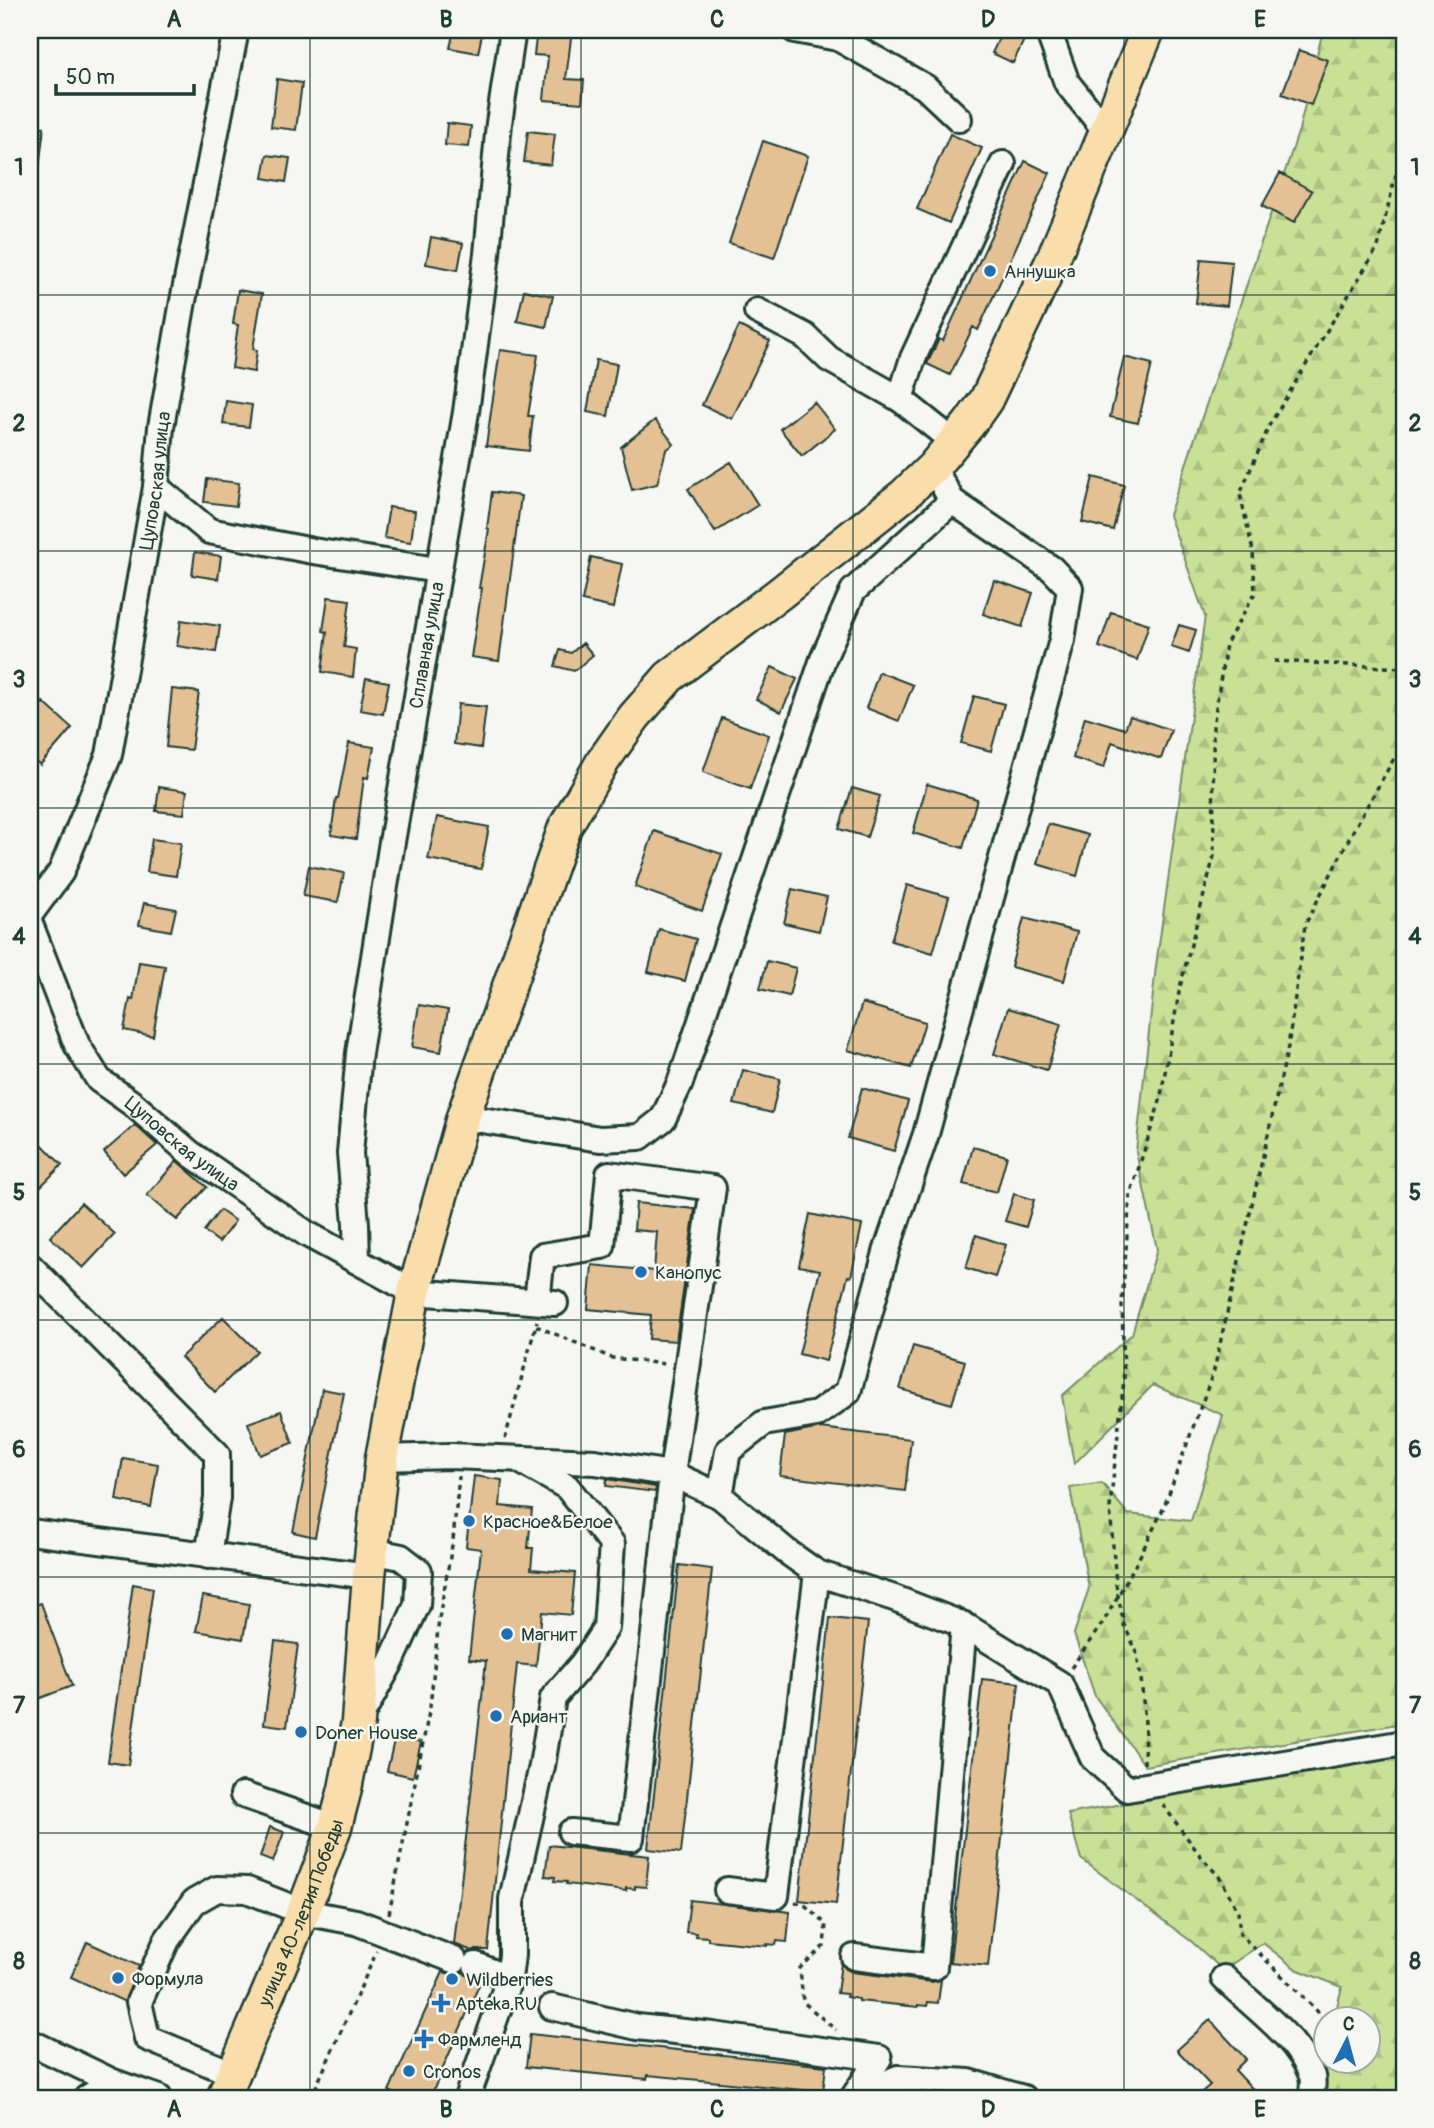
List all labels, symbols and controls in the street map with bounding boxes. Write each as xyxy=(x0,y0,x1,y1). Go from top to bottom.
text: A xyxy=(167,5,182,34)
text: B xyxy=(439,5,453,34)
text: C xyxy=(710,5,724,34)
text: D xyxy=(981,5,995,34)
text: E xyxy=(1254,5,1266,34)
scale bar xyxy=(56,52,194,96)
text: 50 m xyxy=(66,64,115,91)
text: 1 xyxy=(15,153,24,182)
text: 1 xyxy=(1411,153,1420,182)
place label: Аннушка xyxy=(1004,260,1076,284)
marker: Аннушка xyxy=(982,263,998,279)
text: 2 xyxy=(13,409,26,438)
street label: Цуповская улица xyxy=(134,409,177,552)
text: 2 xyxy=(1409,409,1422,438)
street label: Сплавная улица xyxy=(404,580,450,711)
text: 3 xyxy=(13,665,25,694)
text: 3 xyxy=(1409,665,1421,694)
text: 4 xyxy=(12,922,26,951)
text: 4 xyxy=(1408,922,1422,951)
street label: Цуповская улица xyxy=(120,1091,244,1197)
text: 5 xyxy=(13,1178,25,1207)
text: 5 xyxy=(1409,1178,1421,1207)
place label: Канопус xyxy=(655,1261,722,1285)
marker: Канопус xyxy=(633,1264,649,1280)
text: 6 xyxy=(12,1435,26,1464)
text: 6 xyxy=(1408,1435,1422,1464)
place label: Красное&Белое xyxy=(483,1510,613,1534)
marker: Красное&Белое xyxy=(461,1513,477,1529)
place label: Магнит xyxy=(521,1623,578,1647)
marker: Магнит xyxy=(499,1626,515,1642)
text: 7 xyxy=(13,1691,26,1720)
text: 7 xyxy=(1409,1691,1422,1720)
place label: Ариант xyxy=(510,1705,568,1729)
marker: Ариант xyxy=(488,1708,504,1724)
place label: Doner House xyxy=(315,1721,418,1745)
marker: Doner House xyxy=(293,1724,309,1740)
street label: улица 40-летия Победы xyxy=(252,1817,349,2011)
text: 8 xyxy=(13,1947,25,1976)
text: 8 xyxy=(1409,1947,1421,1976)
place label: Формула xyxy=(132,1967,204,1991)
place label: Wildberries xyxy=(466,1968,553,1992)
marker: Формула xyxy=(110,1970,126,1986)
marker: Wildberries xyxy=(444,1971,460,1987)
place label: Apteka.RU xyxy=(455,1992,537,2016)
marker: Apteka.RU xyxy=(433,1995,449,2011)
north arrow xyxy=(1312,2006,1382,2076)
text: С xyxy=(1342,2012,1356,2037)
place label: Фармленд xyxy=(438,2028,522,2052)
marker: Фармленд xyxy=(416,2031,432,2047)
place label: Cronos xyxy=(423,2060,481,2084)
marker: Cronos xyxy=(401,2063,417,2079)
text: A xyxy=(167,2095,182,2124)
text: B xyxy=(439,2095,453,2124)
text: C xyxy=(710,2095,724,2124)
text: D xyxy=(981,2095,995,2124)
text: E xyxy=(1254,2095,1266,2124)

